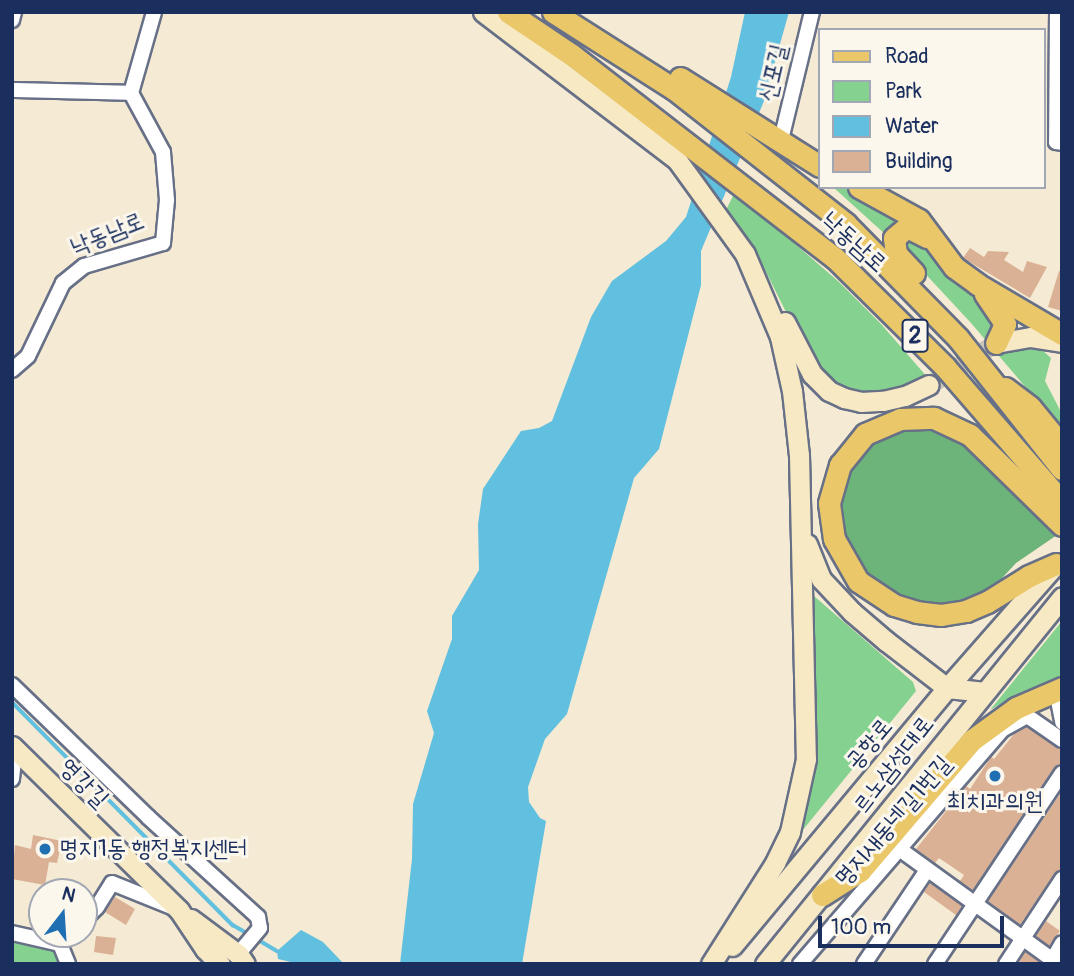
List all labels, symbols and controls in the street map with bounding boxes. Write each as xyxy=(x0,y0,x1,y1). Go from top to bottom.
legend xyxy=(818,28,1046,189)
street label: 신포길 xyxy=(752,42,794,104)
text: Road xyxy=(885,43,929,70)
text: Park xyxy=(885,78,922,105)
text: Water xyxy=(885,113,938,140)
text: Building xyxy=(885,148,952,175)
street label: 낙동남로 xyxy=(816,205,892,279)
street label: 낙동남로 xyxy=(66,206,148,262)
road number: 2 xyxy=(901,316,929,356)
street label: 르노삼성대로 xyxy=(846,710,940,820)
street label: 공항로 xyxy=(839,713,899,775)
street label: 명지새동네길1번길 xyxy=(828,750,958,892)
street label: 영강길 xyxy=(53,752,115,814)
marker: 최치과의원 xyxy=(987,768,1003,784)
place label: 최치과의원 xyxy=(947,788,1043,816)
place label: 명지1동 행정복지센터 xyxy=(59,835,247,863)
marker: 명지1동 행정복지센터 xyxy=(37,841,53,857)
north arrow xyxy=(28,878,98,948)
text: N xyxy=(59,881,78,908)
scale bar xyxy=(822,902,1007,946)
text: 100 m xyxy=(831,914,891,941)

